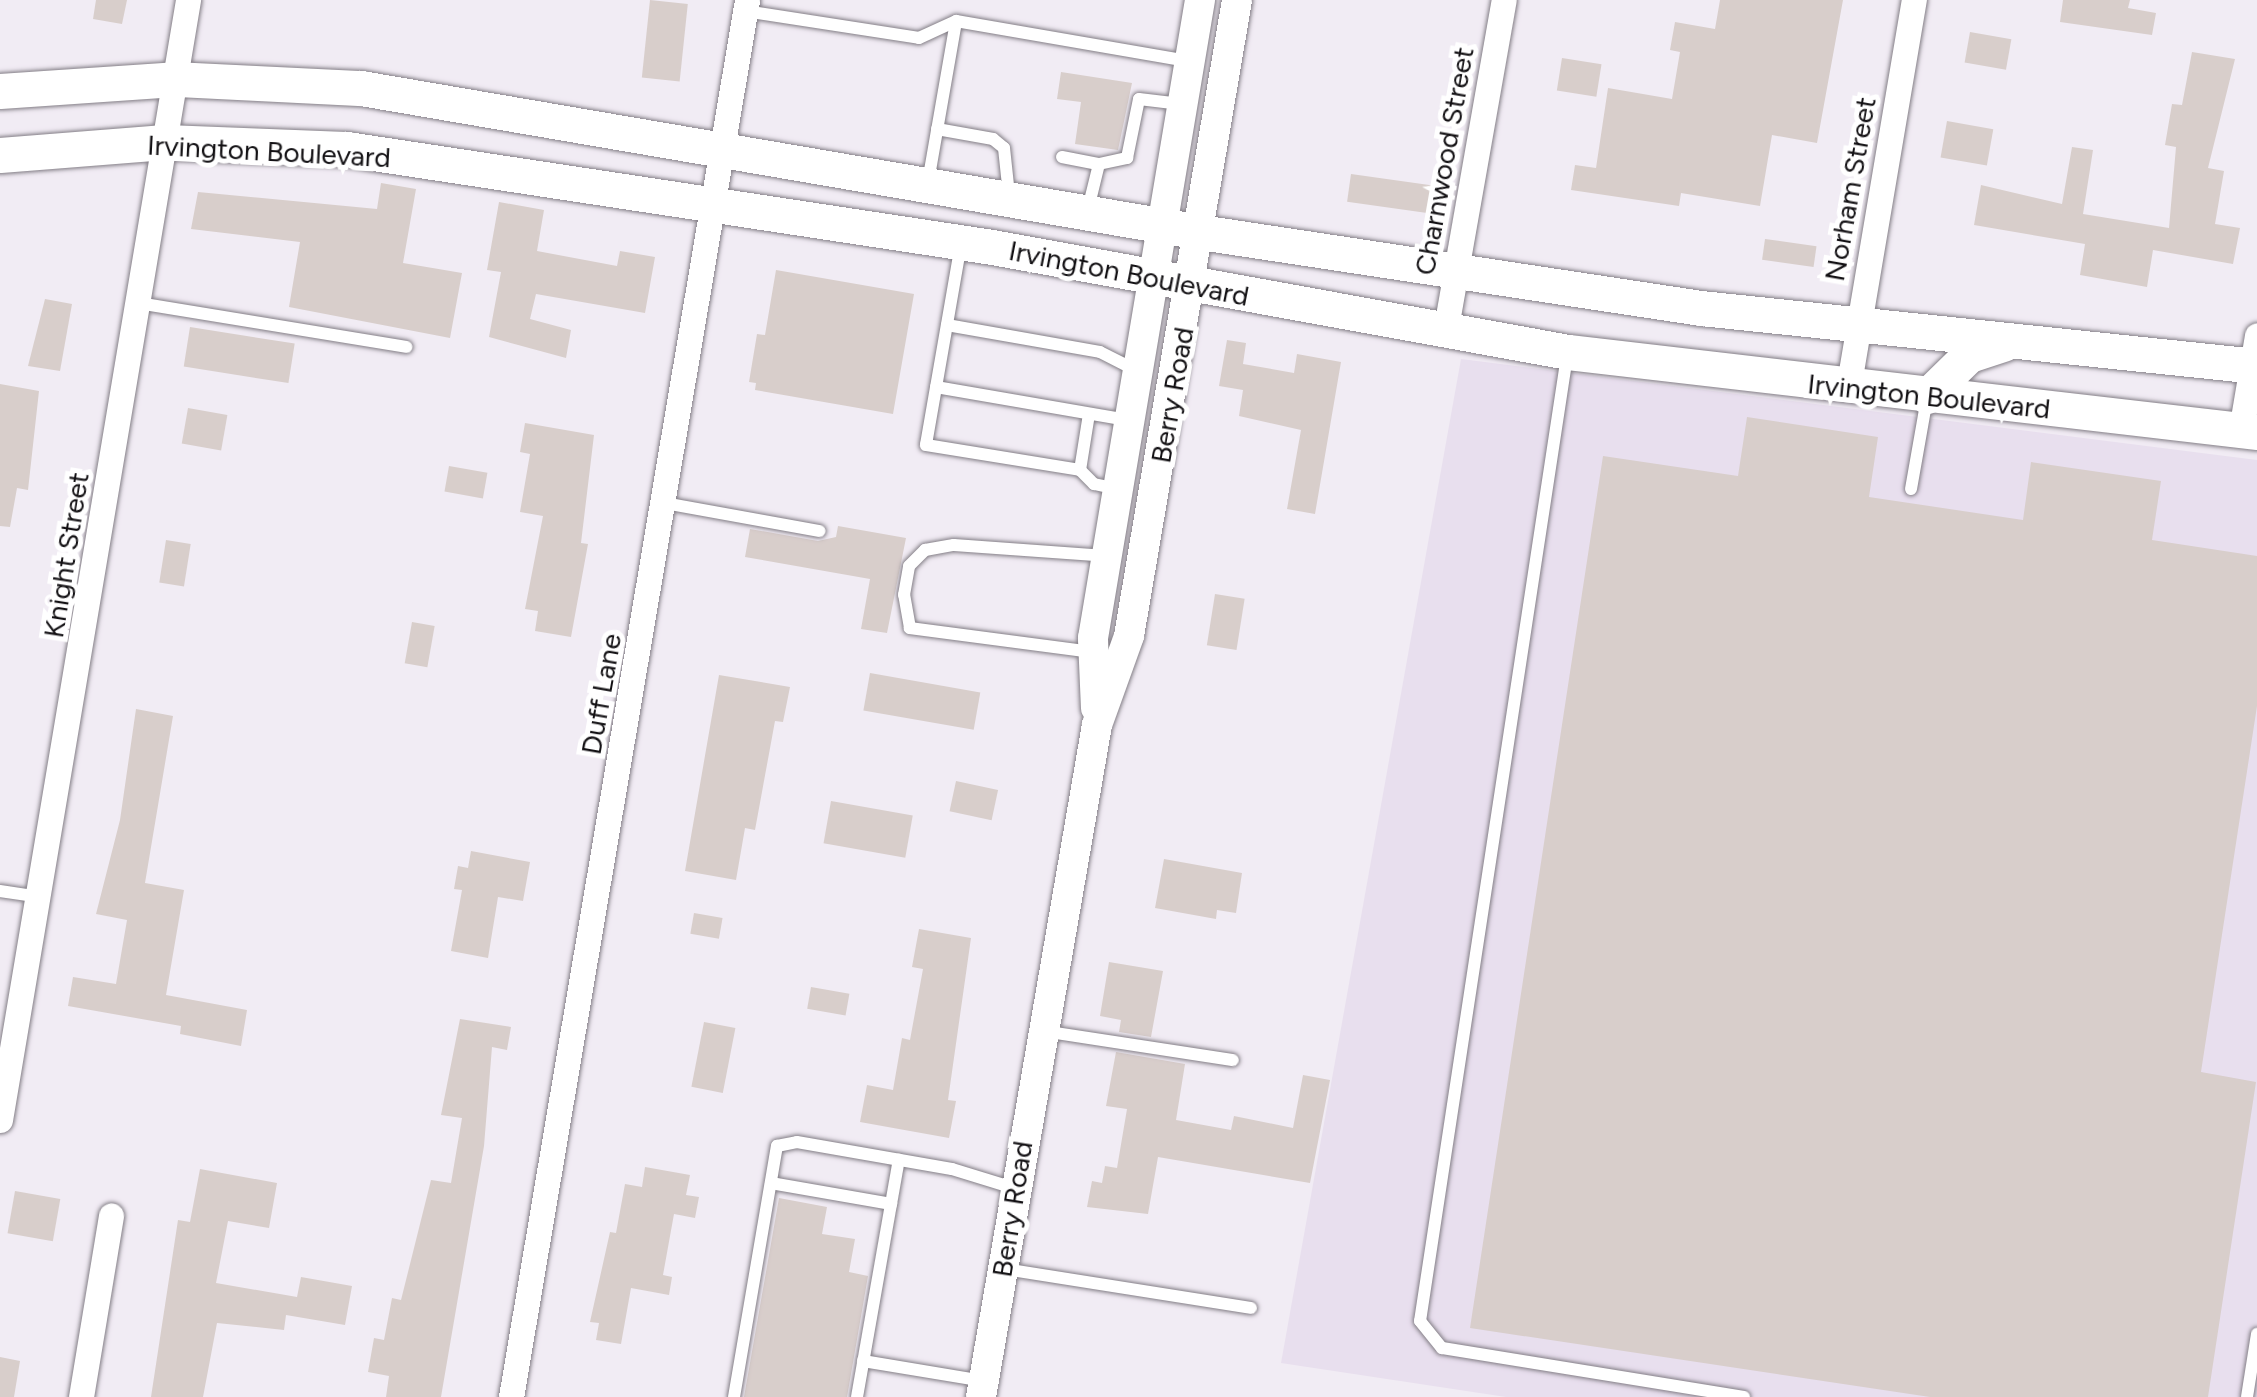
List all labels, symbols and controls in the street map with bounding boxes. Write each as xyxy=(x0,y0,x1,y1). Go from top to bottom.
street label: Charnwood Street xyxy=(1407,44,1481,278)
street label: Norham Street xyxy=(1817,94,1883,284)
street label: Irvington Boulevard xyxy=(146,128,392,174)
street label: Irvington Boulevard xyxy=(1006,233,1252,313)
street label: Berry Road xyxy=(1144,324,1200,466)
street label: Irvington Boulevard xyxy=(1806,367,2052,425)
street label: Knight Street xyxy=(36,470,96,640)
street label: Duff Lane xyxy=(574,631,628,757)
street label: Berry Road xyxy=(985,1139,1039,1279)

